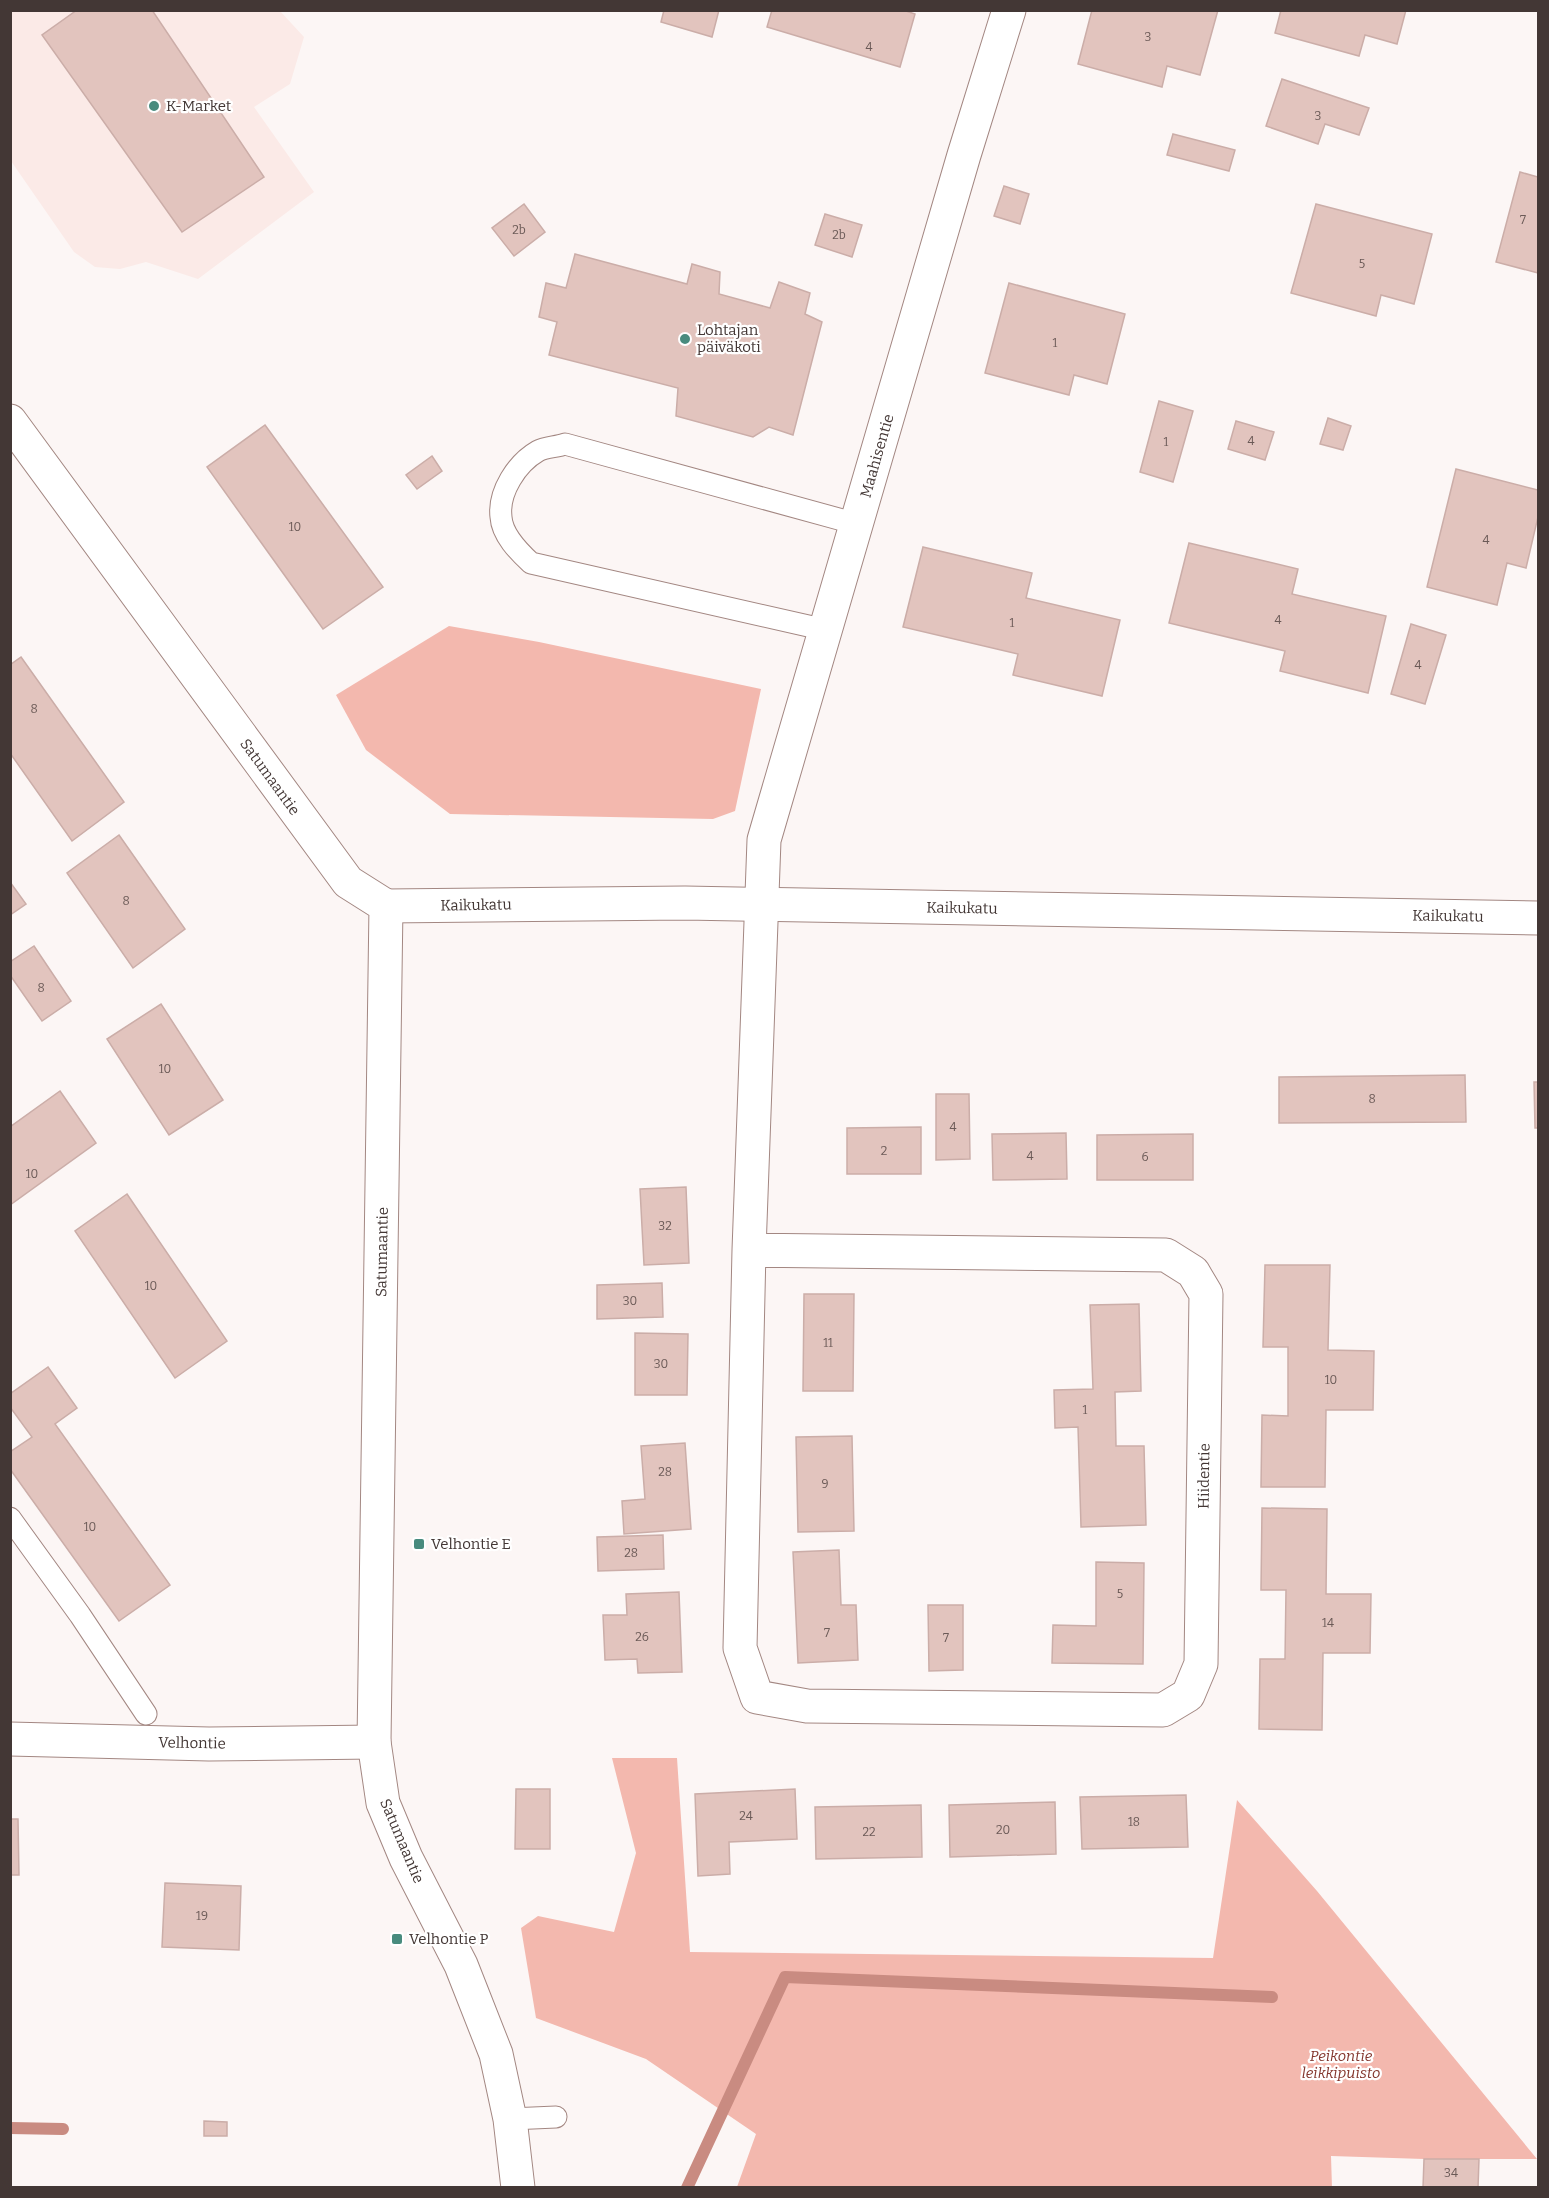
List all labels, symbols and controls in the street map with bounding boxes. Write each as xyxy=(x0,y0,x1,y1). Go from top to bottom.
house number: 3 xyxy=(1145,30,1152,44)
house number: 4 xyxy=(865,40,873,54)
place label: K-Market xyxy=(166,97,232,115)
marker: K-Market xyxy=(147,99,161,113)
house number: 3 xyxy=(1315,109,1322,123)
house number: 7 xyxy=(1520,213,1526,227)
house number: 2b xyxy=(512,223,526,237)
house number: 2b xyxy=(832,228,846,242)
house number: 5 xyxy=(1359,257,1365,271)
place label: Lohtajan päiväkoti xyxy=(697,321,761,356)
marker: Lohtajan päiväkoti xyxy=(678,332,692,346)
house number: 1 xyxy=(1053,336,1058,350)
street label: Maahisentie xyxy=(856,412,898,500)
house number: 4 xyxy=(1247,434,1255,448)
house number: 1 xyxy=(1164,435,1169,449)
house number: 10 xyxy=(289,520,301,534)
house number: 4 xyxy=(1482,533,1490,547)
house number: 4 xyxy=(1274,613,1282,627)
house number: 1 xyxy=(1010,616,1015,630)
house number: 4 xyxy=(1414,658,1422,672)
house number: 8 xyxy=(30,702,38,716)
street label: Satumaantie xyxy=(236,735,304,819)
house number: 8 xyxy=(122,894,130,908)
street label: Kaikukatu xyxy=(440,895,512,915)
street label: Kaikukatu xyxy=(926,898,998,918)
street label: Kaikukatu xyxy=(1412,906,1484,926)
house number: 8 xyxy=(37,981,45,995)
house number: 10 xyxy=(159,1062,171,1076)
house number: 8 xyxy=(1368,1092,1376,1106)
house number: 4 xyxy=(949,1120,957,1134)
house number: 2 xyxy=(881,1144,887,1158)
house number: 4 xyxy=(1026,1149,1034,1163)
house number: 6 xyxy=(1141,1150,1149,1164)
house number: 10 xyxy=(26,1167,38,1181)
street label: Satumaantie xyxy=(372,1207,392,1297)
house number: 32 xyxy=(658,1219,672,1233)
house number: 10 xyxy=(145,1279,157,1293)
house number: 30 xyxy=(623,1294,637,1308)
house number: 11 xyxy=(823,1336,833,1350)
house number: 30 xyxy=(654,1357,668,1371)
house number: 10 xyxy=(1325,1373,1337,1387)
house number: 1 xyxy=(1083,1403,1088,1417)
street label: Hiidentie xyxy=(1194,1443,1214,1509)
house number: 28 xyxy=(658,1465,672,1479)
house number: 9 xyxy=(821,1477,829,1491)
house number: 10 xyxy=(84,1520,96,1534)
place label: Velhontie E xyxy=(431,1535,511,1553)
marker: Velhontie E xyxy=(412,1537,426,1551)
house number: 28 xyxy=(624,1546,638,1560)
house number: 5 xyxy=(1117,1587,1123,1601)
house number: 14 xyxy=(1322,1616,1334,1630)
house number: 7 xyxy=(824,1626,830,1640)
house number: 26 xyxy=(635,1630,649,1644)
house number: 7 xyxy=(943,1631,949,1645)
street label: Velhontie xyxy=(158,1733,226,1753)
street label: Satumaantie xyxy=(376,1796,428,1886)
house number: 24 xyxy=(739,1809,753,1823)
house number: 18 xyxy=(1128,1815,1140,1829)
house number: 20 xyxy=(996,1823,1010,1837)
house number: 22 xyxy=(862,1825,876,1839)
house number: 19 xyxy=(196,1909,208,1923)
place label: Velhontie P xyxy=(409,1930,488,1948)
marker: Velhontie P xyxy=(390,1932,404,1946)
park label: Peikontie leikkipuisto xyxy=(1302,2047,1380,2082)
house number: 34 xyxy=(1444,2166,1458,2180)

